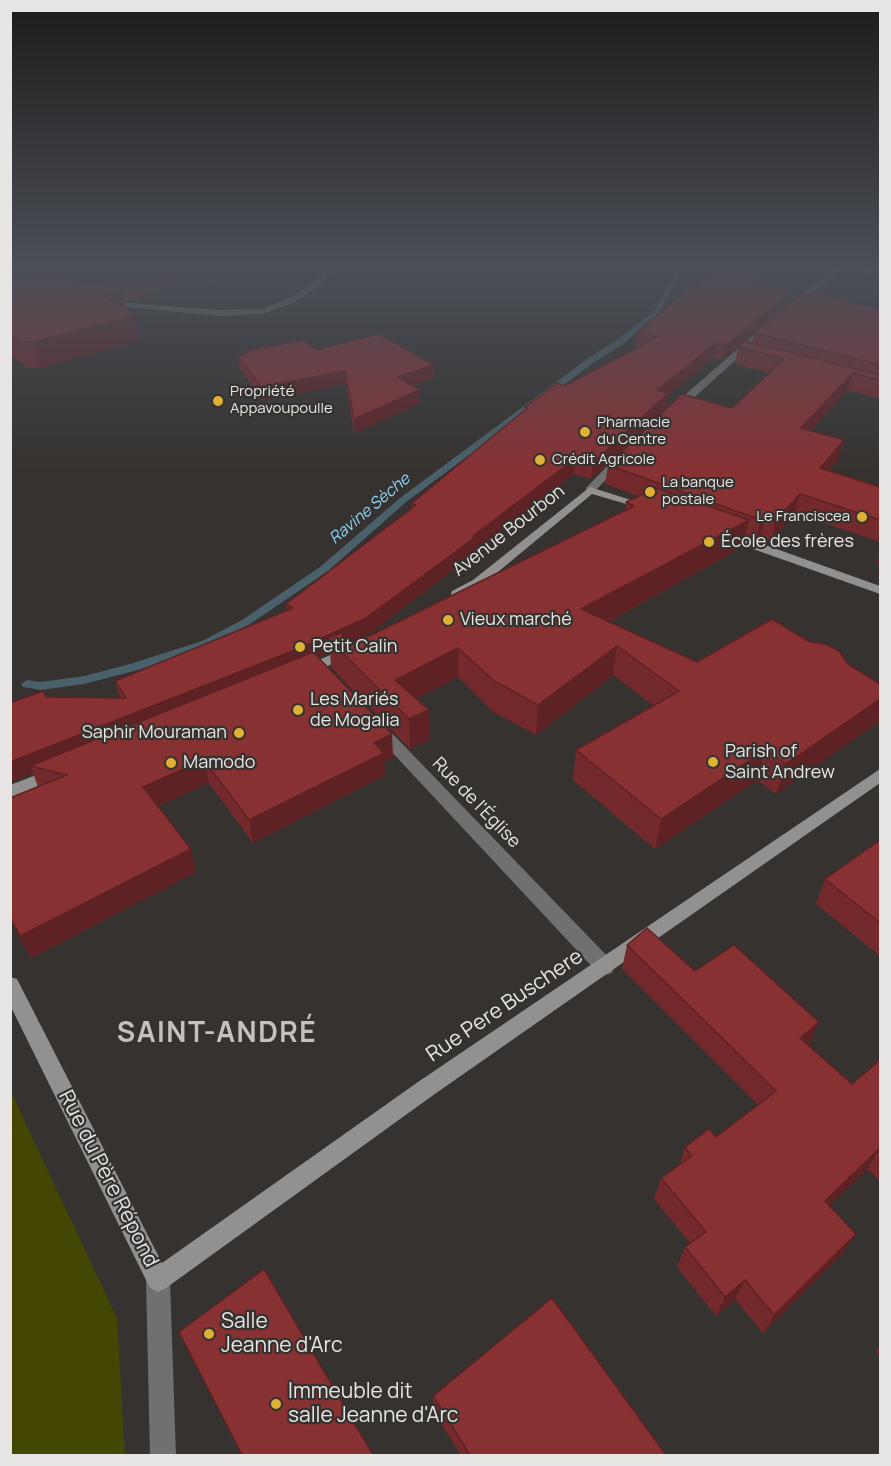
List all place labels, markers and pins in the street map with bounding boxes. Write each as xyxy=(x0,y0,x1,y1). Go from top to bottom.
place label: Propriété Appavoupoulle xyxy=(230,383,333,418)
marker: Propriété Appavoupoulle xyxy=(211,394,225,408)
place label: Pharmacie du Centre xyxy=(597,414,670,449)
marker: Pharmacie du Centre xyxy=(578,425,592,439)
place label: Crédit Agricole xyxy=(552,451,655,469)
marker: Crédit Agricole xyxy=(533,453,547,467)
place label: La banque postale xyxy=(662,474,734,509)
marker: La banque postale xyxy=(643,485,657,499)
place label: Le Franciscea xyxy=(756,508,850,526)
marker: Le Franciscea xyxy=(855,510,869,524)
place label: École des frères xyxy=(721,531,854,553)
marker: École des frères xyxy=(702,535,716,549)
place label: Vieux marché xyxy=(460,609,572,631)
marker: Vieux marché xyxy=(441,613,455,627)
place label: Petit Calin xyxy=(312,636,398,658)
marker: Petit Calin xyxy=(293,640,307,654)
place label: Les Mariés de Mogalia xyxy=(310,689,400,732)
marker: Les Mariés de Mogalia xyxy=(291,703,305,717)
place label: Saphir Mouraman xyxy=(82,722,227,744)
marker: Saphir Mouraman xyxy=(232,726,246,740)
place label: Parish of Saint Andrew xyxy=(725,741,835,783)
place label: Mamodo xyxy=(183,752,255,774)
marker: Parish of Saint Andrew xyxy=(706,755,720,769)
marker: Mamodo xyxy=(164,756,178,770)
place label: Salle Jeanne d'Arc xyxy=(221,1309,343,1359)
marker: Salle Jeanne d'Arc xyxy=(202,1327,216,1341)
place label: Immeuble dit salle Jeanne d'Arc xyxy=(288,1379,458,1429)
marker: Immeuble dit salle Jeanne d'Arc xyxy=(269,1397,283,1411)

